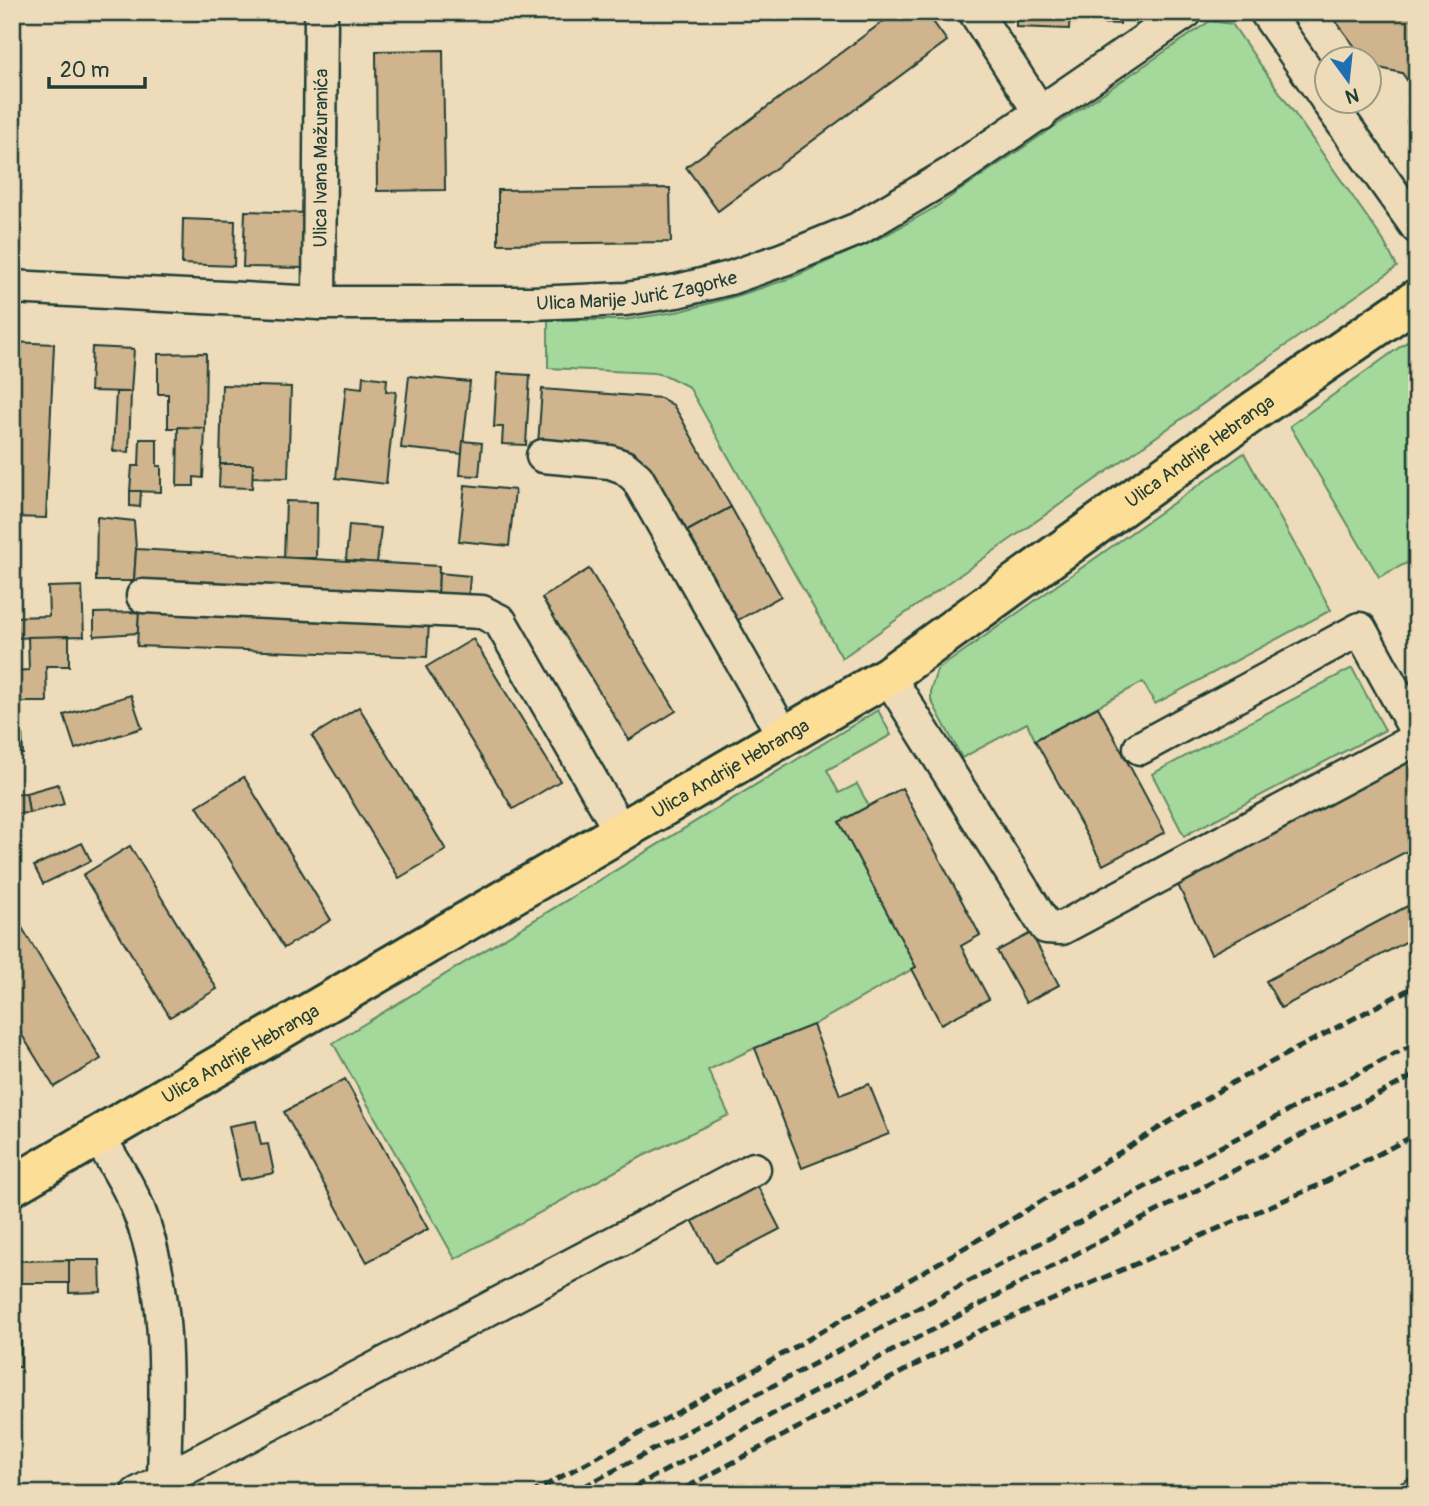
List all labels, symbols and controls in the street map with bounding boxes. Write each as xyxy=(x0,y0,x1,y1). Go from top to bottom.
scale bar xyxy=(49,46,145,90)
north arrow xyxy=(1314,46,1384,116)
text: 20 m xyxy=(60,57,109,84)
street label: Ulica Ivana Mažuranića xyxy=(308,68,334,248)
text: N xyxy=(1343,82,1361,109)
street label: Ulica Marije Jurić Zagorke xyxy=(536,265,741,316)
street label: Ulica Andrije Hebranga xyxy=(1121,390,1279,513)
street label: Ulica Andrije Hebranga xyxy=(648,713,814,824)
street label: Ulica Andrije Hebranga xyxy=(158,999,324,1109)

